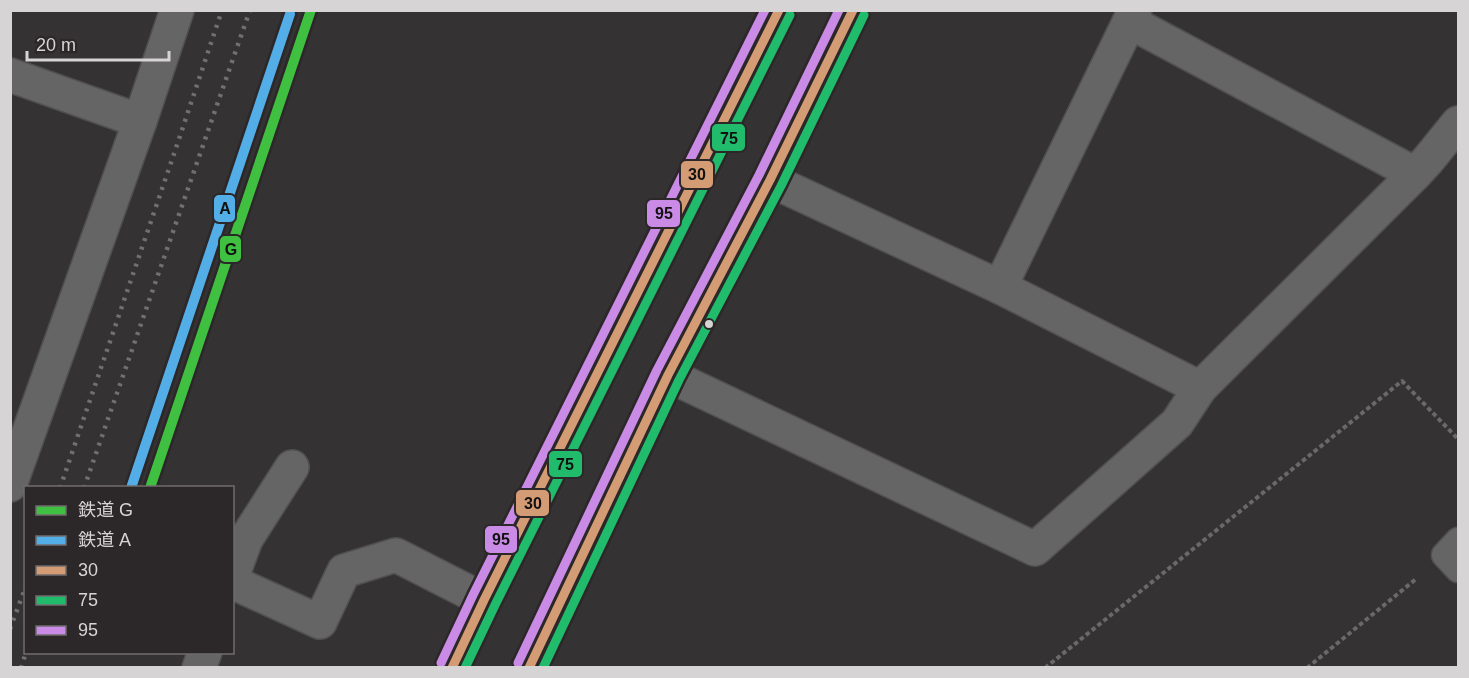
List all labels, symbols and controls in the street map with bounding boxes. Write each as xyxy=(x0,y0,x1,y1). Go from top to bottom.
scale bar xyxy=(27,24,170,62)
text: 20 m xyxy=(36,35,76,55)
line badge: 75 xyxy=(711,123,746,152)
text: 75 xyxy=(720,130,738,147)
line badge: 30 xyxy=(680,160,714,189)
text: 30 xyxy=(688,166,706,183)
line badge: A xyxy=(213,194,236,223)
line badge: 95 xyxy=(646,199,681,228)
text: A xyxy=(219,200,231,217)
text: 95 xyxy=(655,205,673,222)
line badge: G xyxy=(219,235,242,263)
text: G xyxy=(225,241,237,258)
unlabelled marker xyxy=(703,318,715,330)
line badge: 75 xyxy=(548,450,583,478)
text: 75 xyxy=(556,456,574,473)
legend xyxy=(24,486,234,654)
line badge: 30 xyxy=(515,489,550,517)
text: 30 xyxy=(524,495,542,512)
text: 鉄道 G xyxy=(78,500,133,520)
line badge: 95 xyxy=(484,525,518,554)
text: 鉄道 A xyxy=(78,530,131,550)
text: 95 xyxy=(492,531,510,548)
text: 30 xyxy=(78,560,98,580)
text: 75 xyxy=(78,590,98,610)
text: 95 xyxy=(78,620,98,640)

